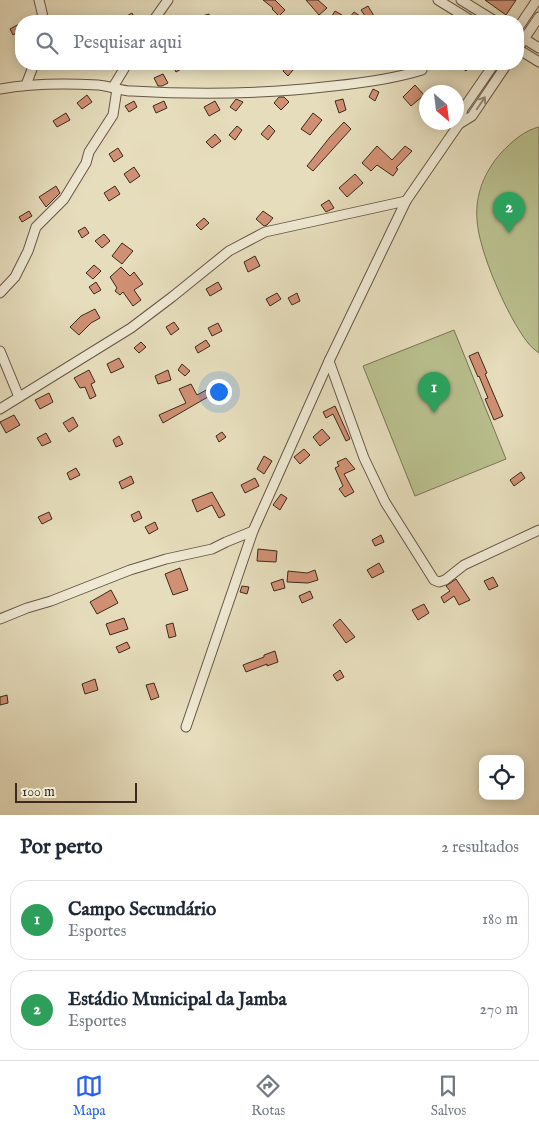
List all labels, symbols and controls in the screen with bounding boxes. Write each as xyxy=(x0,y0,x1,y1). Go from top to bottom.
search box xyxy=(15,15,524,70)
icon: search xyxy=(33,29,61,57)
text: Pesquisar aqui xyxy=(73,31,182,55)
north arrow xyxy=(419,85,464,130)
one-way arrow xyxy=(475,96,486,110)
pin: 2 xyxy=(493,192,525,233)
pin: 1 xyxy=(418,372,450,413)
your location xyxy=(206,379,232,405)
map controls xyxy=(479,755,524,800)
button: locate xyxy=(479,755,524,800)
scale bar xyxy=(15,780,138,803)
text: 100 m xyxy=(22,783,55,801)
text: Por perto xyxy=(20,834,102,861)
text: 2 resultados xyxy=(441,838,519,858)
text: Campo Secundário xyxy=(68,898,216,922)
text: 1 xyxy=(34,910,40,930)
text: 180 m xyxy=(482,910,518,930)
text: Esportes xyxy=(68,922,126,942)
text: Estádio Municipal da Jamba xyxy=(68,988,287,1012)
text: 2 xyxy=(33,1000,41,1020)
text: 270 m xyxy=(479,1000,518,1020)
text: Esportes xyxy=(68,1012,126,1032)
tab: Mapa xyxy=(73,1072,106,1120)
tab: Rotas xyxy=(251,1072,285,1120)
tab: Salvos xyxy=(431,1072,466,1120)

